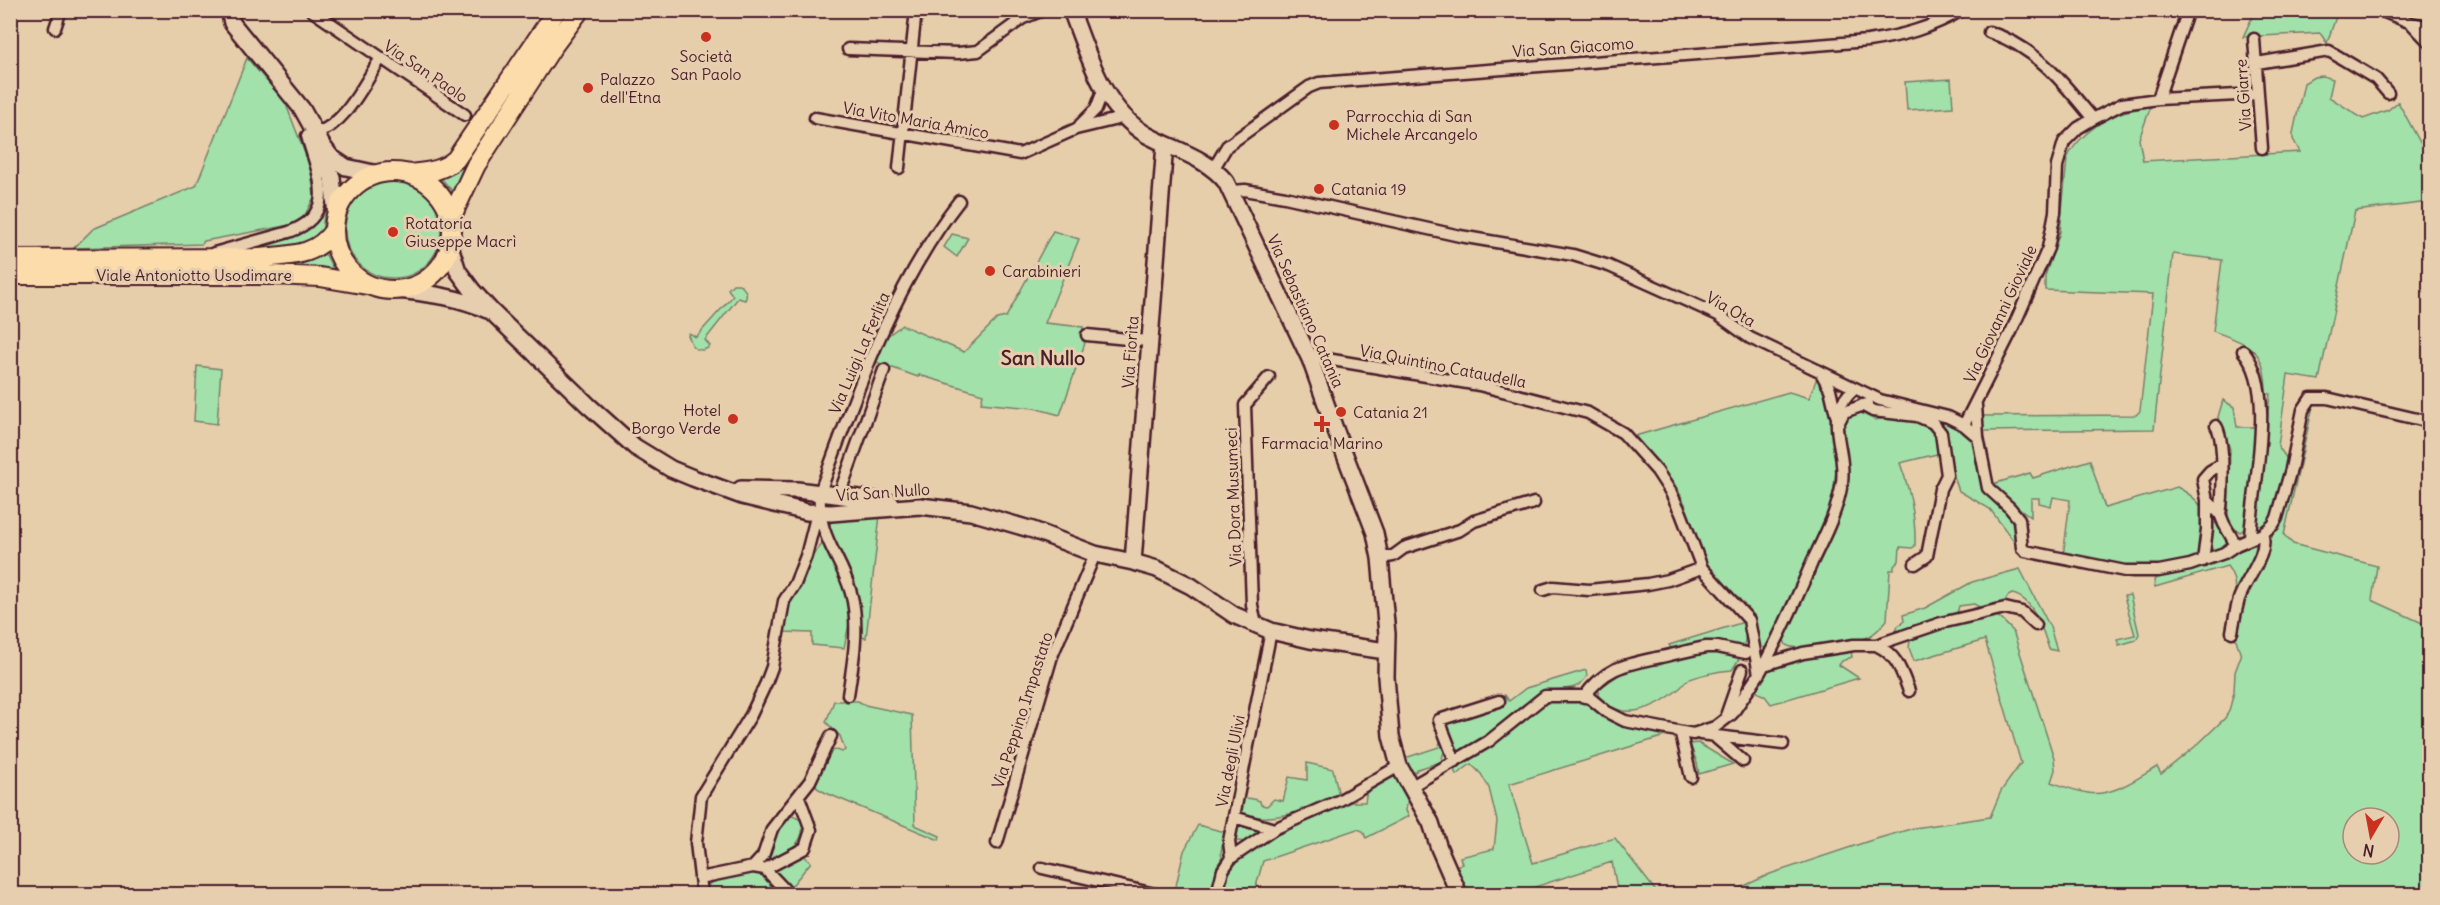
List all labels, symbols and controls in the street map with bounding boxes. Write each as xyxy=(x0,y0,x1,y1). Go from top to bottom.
marker: Società San Paolo xyxy=(699,30,713,44)
street label: Via San Giacomo xyxy=(1512,33,1634,61)
street label: Via San Paolo xyxy=(380,35,472,107)
place label: Società San Paolo xyxy=(671,46,741,84)
street label: Via Giarre xyxy=(2231,58,2255,132)
place label: Palazzo dell'Etna xyxy=(600,69,661,107)
marker: Palazzo dell'Etna xyxy=(581,81,595,95)
street label: Via Vito Maria Amico xyxy=(841,97,991,143)
place label: Parrocchia di San Michele Arcangelo xyxy=(1346,106,1478,144)
marker: Parrocchia di San Michele Arcangelo xyxy=(1327,118,1341,132)
place label: Catania 19 xyxy=(1331,179,1406,199)
marker: Catania 19 xyxy=(1312,182,1326,196)
place label: Rotatoria Giuseppe Macrì xyxy=(405,213,516,251)
marker: Rotatoria Giuseppe Macrì xyxy=(386,225,400,239)
street label: Via Sebastiano Catania xyxy=(1263,231,1349,391)
street label: Via Giovanni Gioviale xyxy=(1959,242,2041,386)
place label: Carabinieri xyxy=(1002,261,1081,281)
marker: Carabinieri xyxy=(983,264,997,278)
street label: Viale Antoniotto Usodimare xyxy=(96,265,292,285)
street label: Via Ota xyxy=(1703,287,1759,331)
street label: Via Luigi La Ferlita xyxy=(824,289,894,417)
street label: Via Fiorita xyxy=(1117,315,1143,389)
street label: Via Quintino Cataudella xyxy=(1358,340,1528,392)
district label: San Nullo xyxy=(1001,345,1085,370)
place label: Hotel Borgo Verde xyxy=(631,400,721,438)
place label: Catania 21 xyxy=(1353,402,1428,422)
marker: Catania 21 xyxy=(1334,405,1348,419)
marker: Hotel Borgo Verde xyxy=(726,412,740,426)
marker: Farmacia Marino xyxy=(1315,417,1329,431)
street label: Via Dora Musumeci xyxy=(1221,427,1245,567)
place label: Farmacia Marino xyxy=(1261,433,1383,453)
street label: Via San Nullo xyxy=(835,479,931,505)
street label: Via Peppino Impastato xyxy=(987,629,1057,791)
street label: Via degli Ulivi xyxy=(1211,713,1249,809)
north arrow xyxy=(2341,806,2401,866)
text: N xyxy=(2361,840,2376,862)

